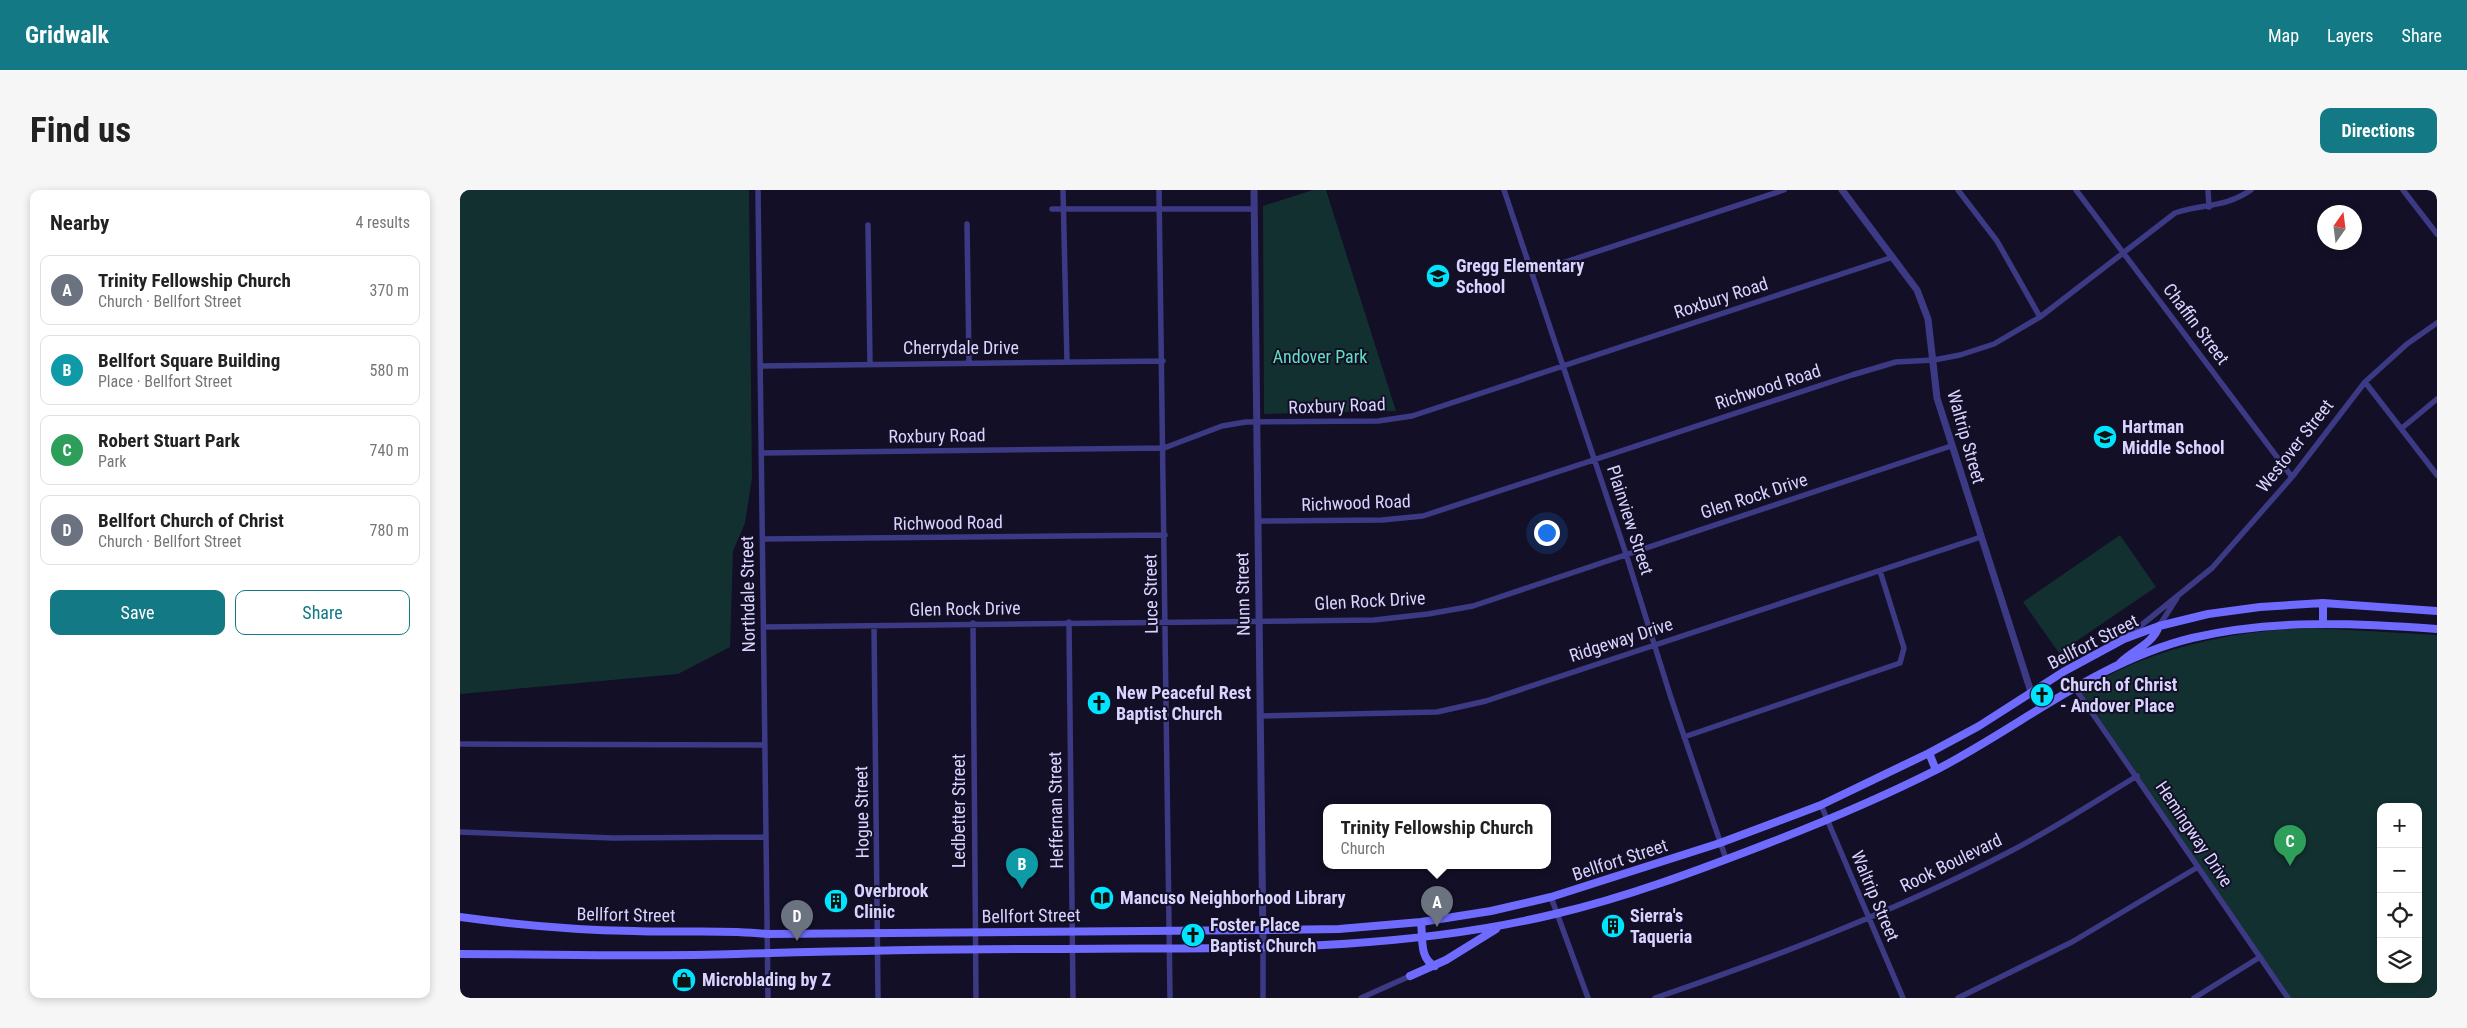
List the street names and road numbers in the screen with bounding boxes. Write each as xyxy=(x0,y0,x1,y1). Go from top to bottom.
street label: Roxbury Road xyxy=(1671,273,1770,323)
street label: Chaffin Street xyxy=(2159,279,2234,368)
street label: Cherrydale Drive xyxy=(903,337,1019,358)
street label: Richwood Road xyxy=(1712,360,1823,413)
street label: Waltrip Street xyxy=(1943,388,1990,486)
street label: Roxbury Road xyxy=(1288,393,1386,418)
street label: Westover Street xyxy=(2252,395,2337,496)
street label: Roxbury Road xyxy=(888,424,986,447)
street label: Plainview Street xyxy=(1603,462,1658,577)
street label: Glen Rock Drive xyxy=(1698,468,1810,523)
street label: Richwood Road xyxy=(1301,490,1411,515)
street label: Richwood Road xyxy=(893,511,1003,534)
street label: Northdale Street xyxy=(736,536,759,652)
street label: Nunn Street xyxy=(1231,552,1254,636)
street label: Luce Street xyxy=(1139,554,1162,634)
street label: Glen Rock Drive xyxy=(1314,587,1426,614)
street label: Glen Rock Drive xyxy=(909,597,1021,620)
street label: Bellfort Street xyxy=(2044,610,2142,673)
street label: Ridgeway Drive xyxy=(1566,613,1675,666)
street label: Heffernan Street xyxy=(1044,751,1067,869)
street label: Ledbetter Street xyxy=(948,754,969,868)
street label: Hogue Street xyxy=(850,766,873,858)
street label: Hemingway Drive xyxy=(2151,777,2237,890)
street label: Rook Boulevard xyxy=(1897,829,2005,896)
street label: Bellfort Street xyxy=(1570,834,1670,885)
street label: Waltrip Street xyxy=(1847,847,1904,944)
street label: Bellfort Street xyxy=(576,903,676,926)
street label: Bellfort Street xyxy=(981,904,1081,927)

